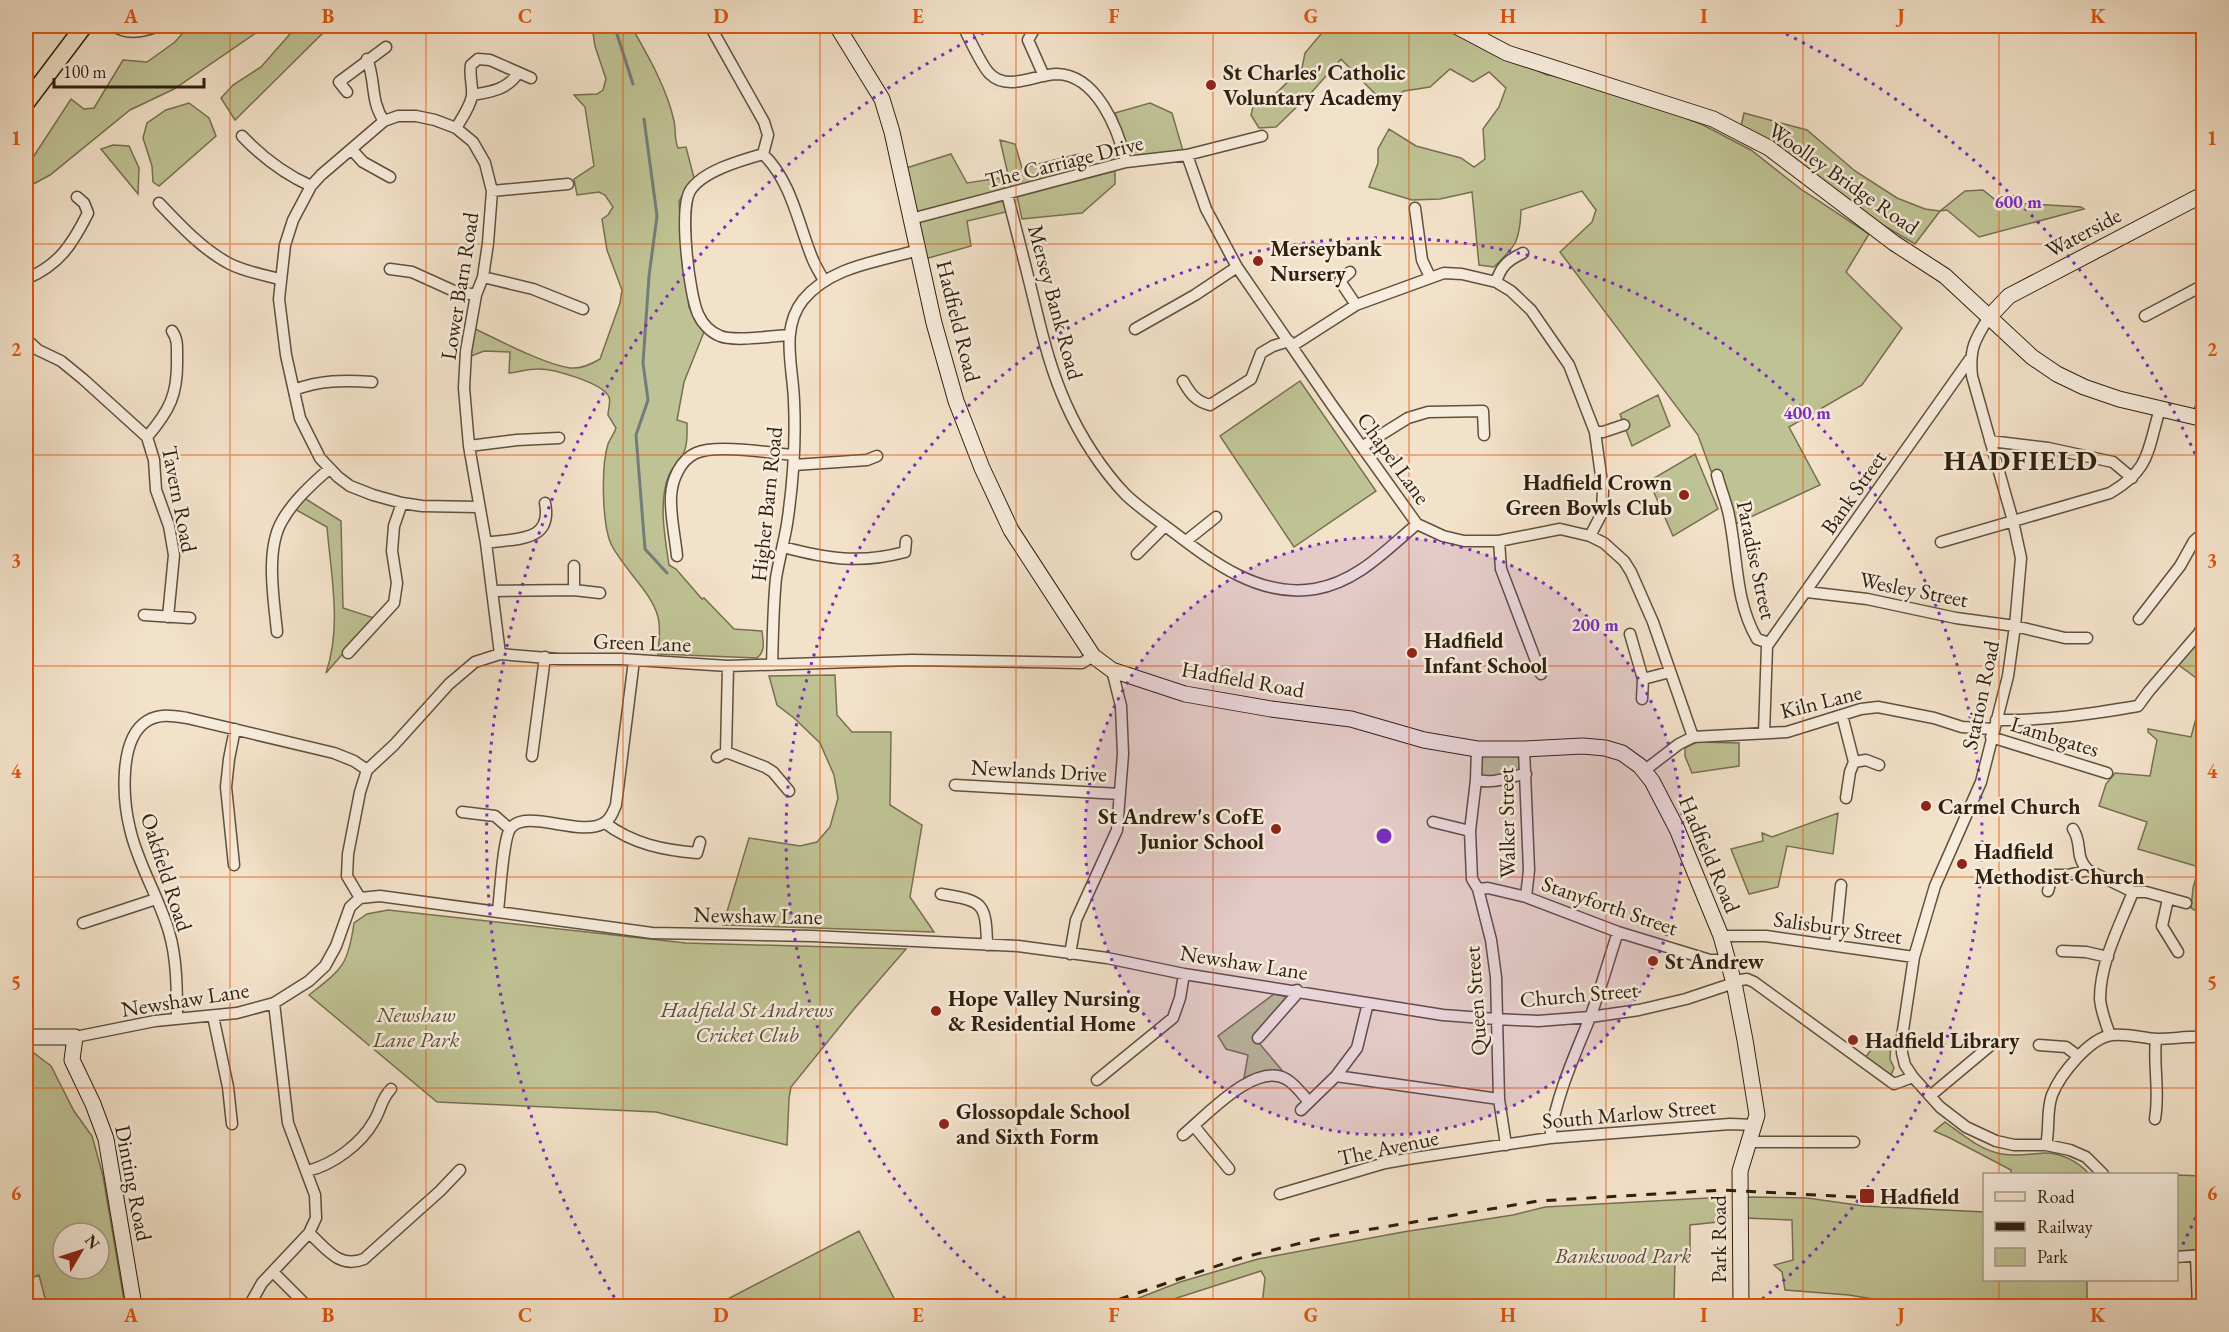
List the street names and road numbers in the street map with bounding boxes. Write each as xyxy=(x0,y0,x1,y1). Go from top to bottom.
street label: Woolley Bridge Road xyxy=(1763,115,1926,242)
street label: The Carriage Drive xyxy=(982,128,1147,195)
street label: Waterside xyxy=(2040,200,2127,264)
street label: Lower Barn Road xyxy=(433,209,486,362)
street label: Mersey Bank Road xyxy=(1021,222,1090,384)
street label: Hadfield Road xyxy=(929,257,988,386)
street label: Chapel Lane xyxy=(1350,406,1437,511)
street label: Higher Barn Road xyxy=(744,424,789,583)
street label: Tavern Road xyxy=(155,443,204,556)
street label: Bank Street xyxy=(1814,444,1893,540)
street label: Paradise Street xyxy=(1730,498,1783,622)
street label: Wesley Street xyxy=(1857,565,1971,614)
street label: Green Lane xyxy=(592,626,692,659)
street label: Station Road xyxy=(1955,637,2006,752)
street label: Hadfield Road xyxy=(1179,654,1308,705)
street label: Kiln Lane xyxy=(1777,677,1866,726)
street label: Lambgates xyxy=(2007,709,2103,764)
street label: Newlands Drive xyxy=(970,752,1108,789)
street label: Walker Street xyxy=(1491,767,1522,879)
street label: Hadfield Road xyxy=(1672,791,1748,918)
street label: Oakfield Road xyxy=(134,809,200,936)
street label: Stanyforth Street xyxy=(1538,869,1682,942)
street label: Newshaw Lane xyxy=(693,900,823,931)
street label: Salisbury Street xyxy=(1772,904,1904,951)
street label: Newshaw Lane xyxy=(1178,938,1310,987)
street label: Queen Street xyxy=(1457,945,1494,1057)
street label: Newshaw Lane xyxy=(119,975,252,1024)
street label: Church Street xyxy=(1519,975,1640,1014)
street label: South Marlow Street xyxy=(1541,1091,1717,1136)
street label: Dinting Road xyxy=(108,1123,159,1244)
street label: The Avenue xyxy=(1335,1123,1442,1172)
street label: Park Road xyxy=(1704,1194,1733,1283)

